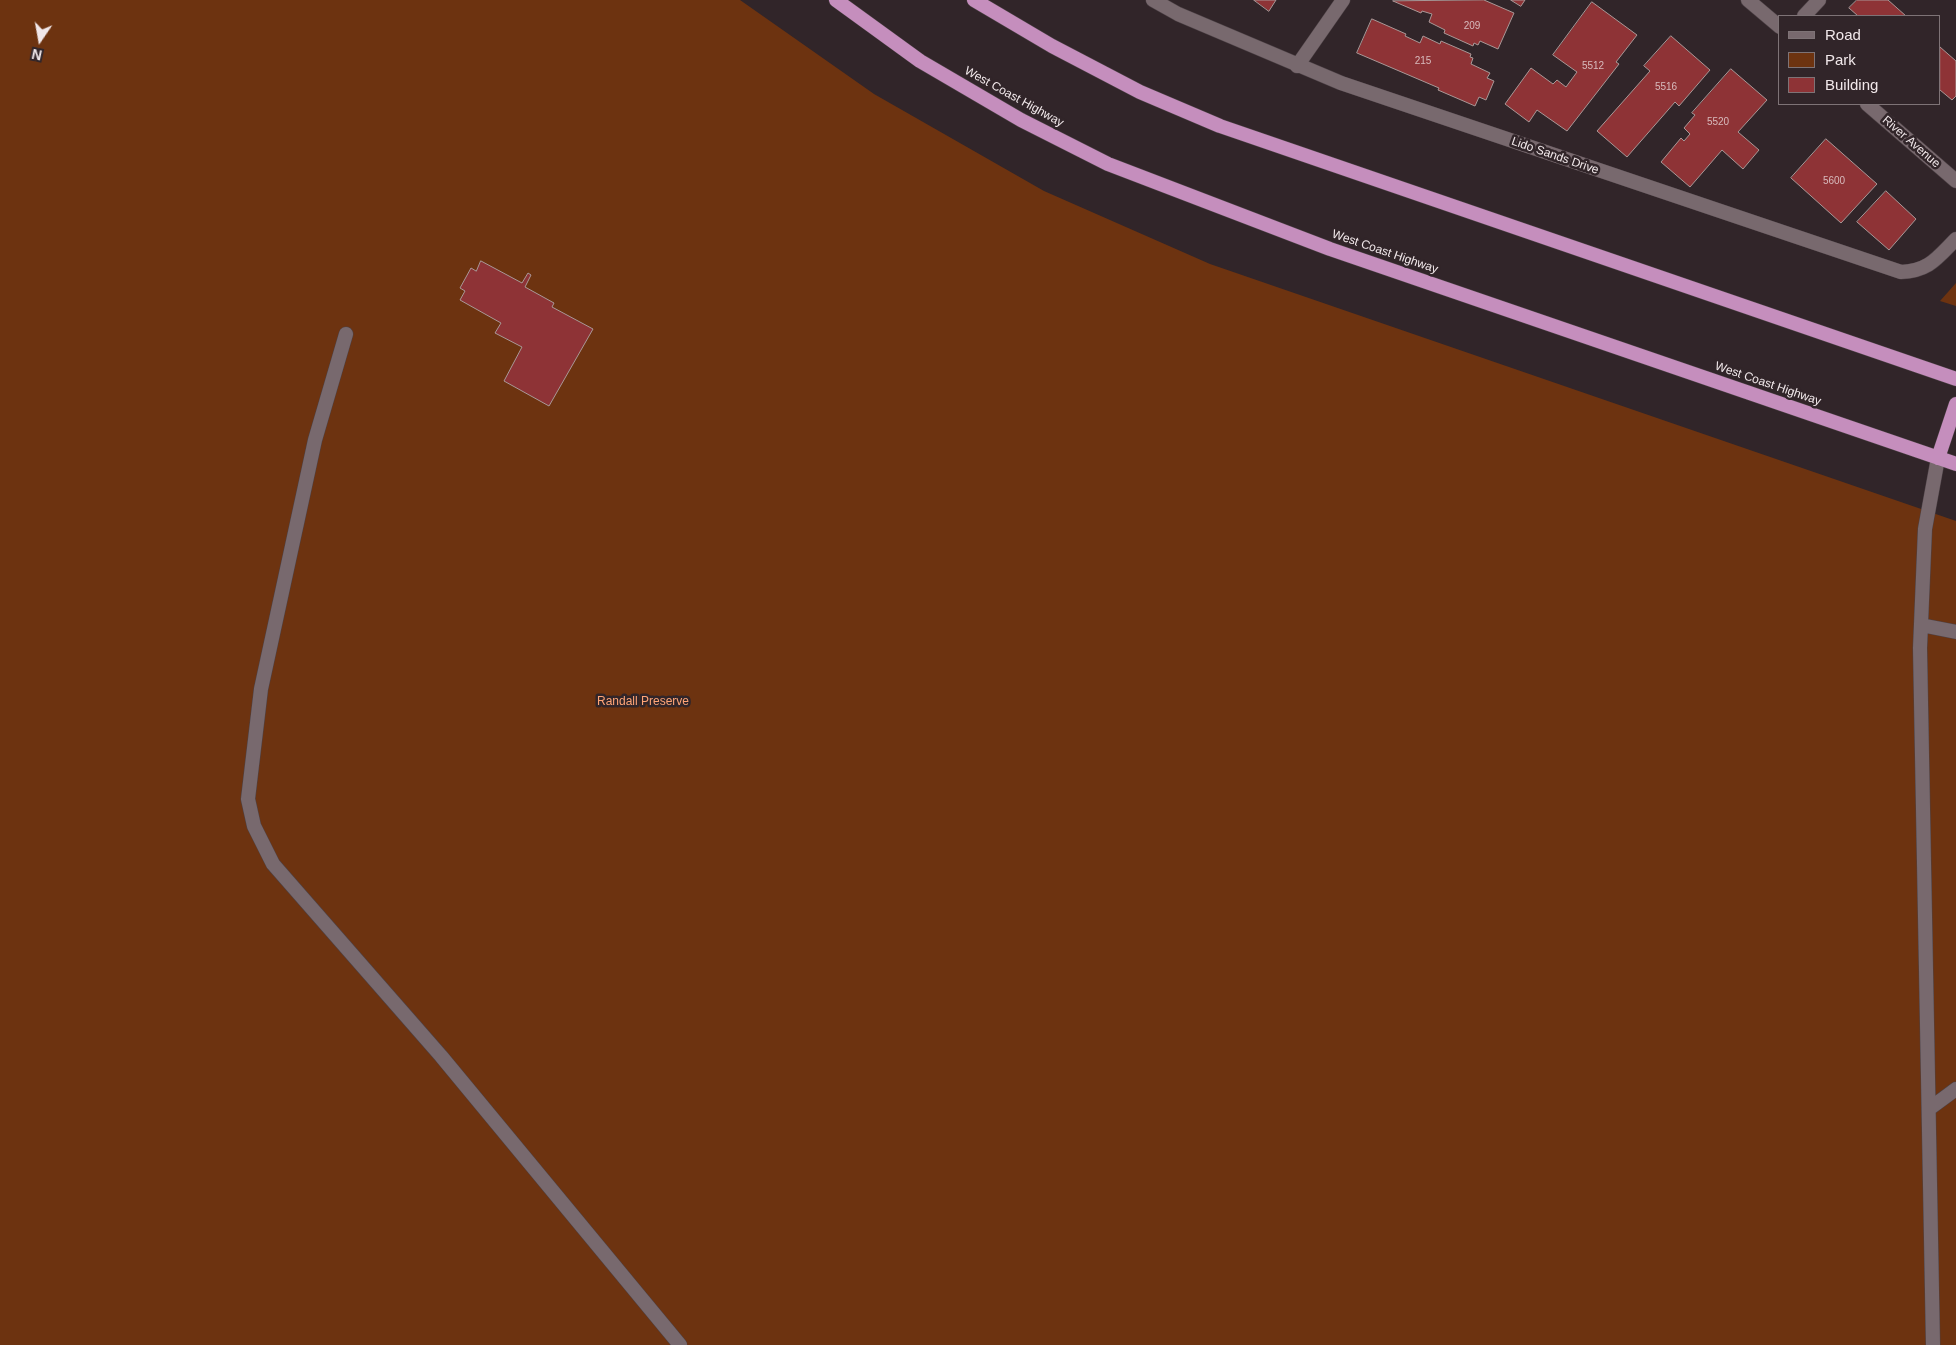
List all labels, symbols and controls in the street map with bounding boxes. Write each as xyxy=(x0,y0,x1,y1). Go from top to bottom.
north arrow xyxy=(15,15,65,65)
legend xyxy=(1778,15,1941,105)
house number: 209 xyxy=(1464,20,1480,32)
text: Road xyxy=(1825,26,1861,43)
text: N xyxy=(30,46,43,64)
text: Park xyxy=(1825,51,1856,68)
house number: 215 xyxy=(1415,55,1431,67)
house number: 5512 xyxy=(1582,60,1604,72)
street label: West Coast Highway xyxy=(962,64,1066,130)
text: Building xyxy=(1825,76,1878,93)
house number: 5516 xyxy=(1655,81,1677,93)
street label: River Avenue xyxy=(1879,113,1943,171)
house number: 5520 xyxy=(1707,116,1729,128)
street label: Lido Sands Drive xyxy=(1509,134,1601,178)
house number: 5600 xyxy=(1823,175,1845,187)
street label: West Coast Highway xyxy=(1330,227,1440,277)
street label: West Coast Highway xyxy=(1713,359,1823,409)
park label: Randall Preserve xyxy=(597,695,689,709)

